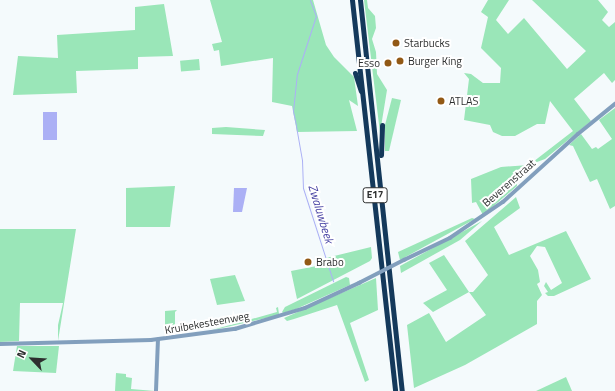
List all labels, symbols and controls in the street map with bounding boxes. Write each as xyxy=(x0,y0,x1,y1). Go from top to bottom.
place label: Starbucks xyxy=(404,36,450,50)
marker: Starbucks xyxy=(391,38,401,48)
place label: Burger King xyxy=(408,54,462,68)
place label: Esso xyxy=(358,56,380,70)
marker: Burger King xyxy=(395,56,405,66)
marker: Esso xyxy=(383,58,393,68)
place label: ATLAS xyxy=(449,94,479,108)
marker: ATLAS xyxy=(436,96,446,106)
street label: Beverenstraat xyxy=(480,156,538,210)
water label: Zwaluwbeek xyxy=(305,183,337,245)
road number: E17 xyxy=(362,187,388,203)
place label: Brabo xyxy=(316,255,344,269)
marker: Brabo xyxy=(303,257,313,267)
street label: Kruibekesteenweg xyxy=(164,309,250,337)
north arrow xyxy=(12,339,52,379)
text: N xyxy=(12,347,30,361)

